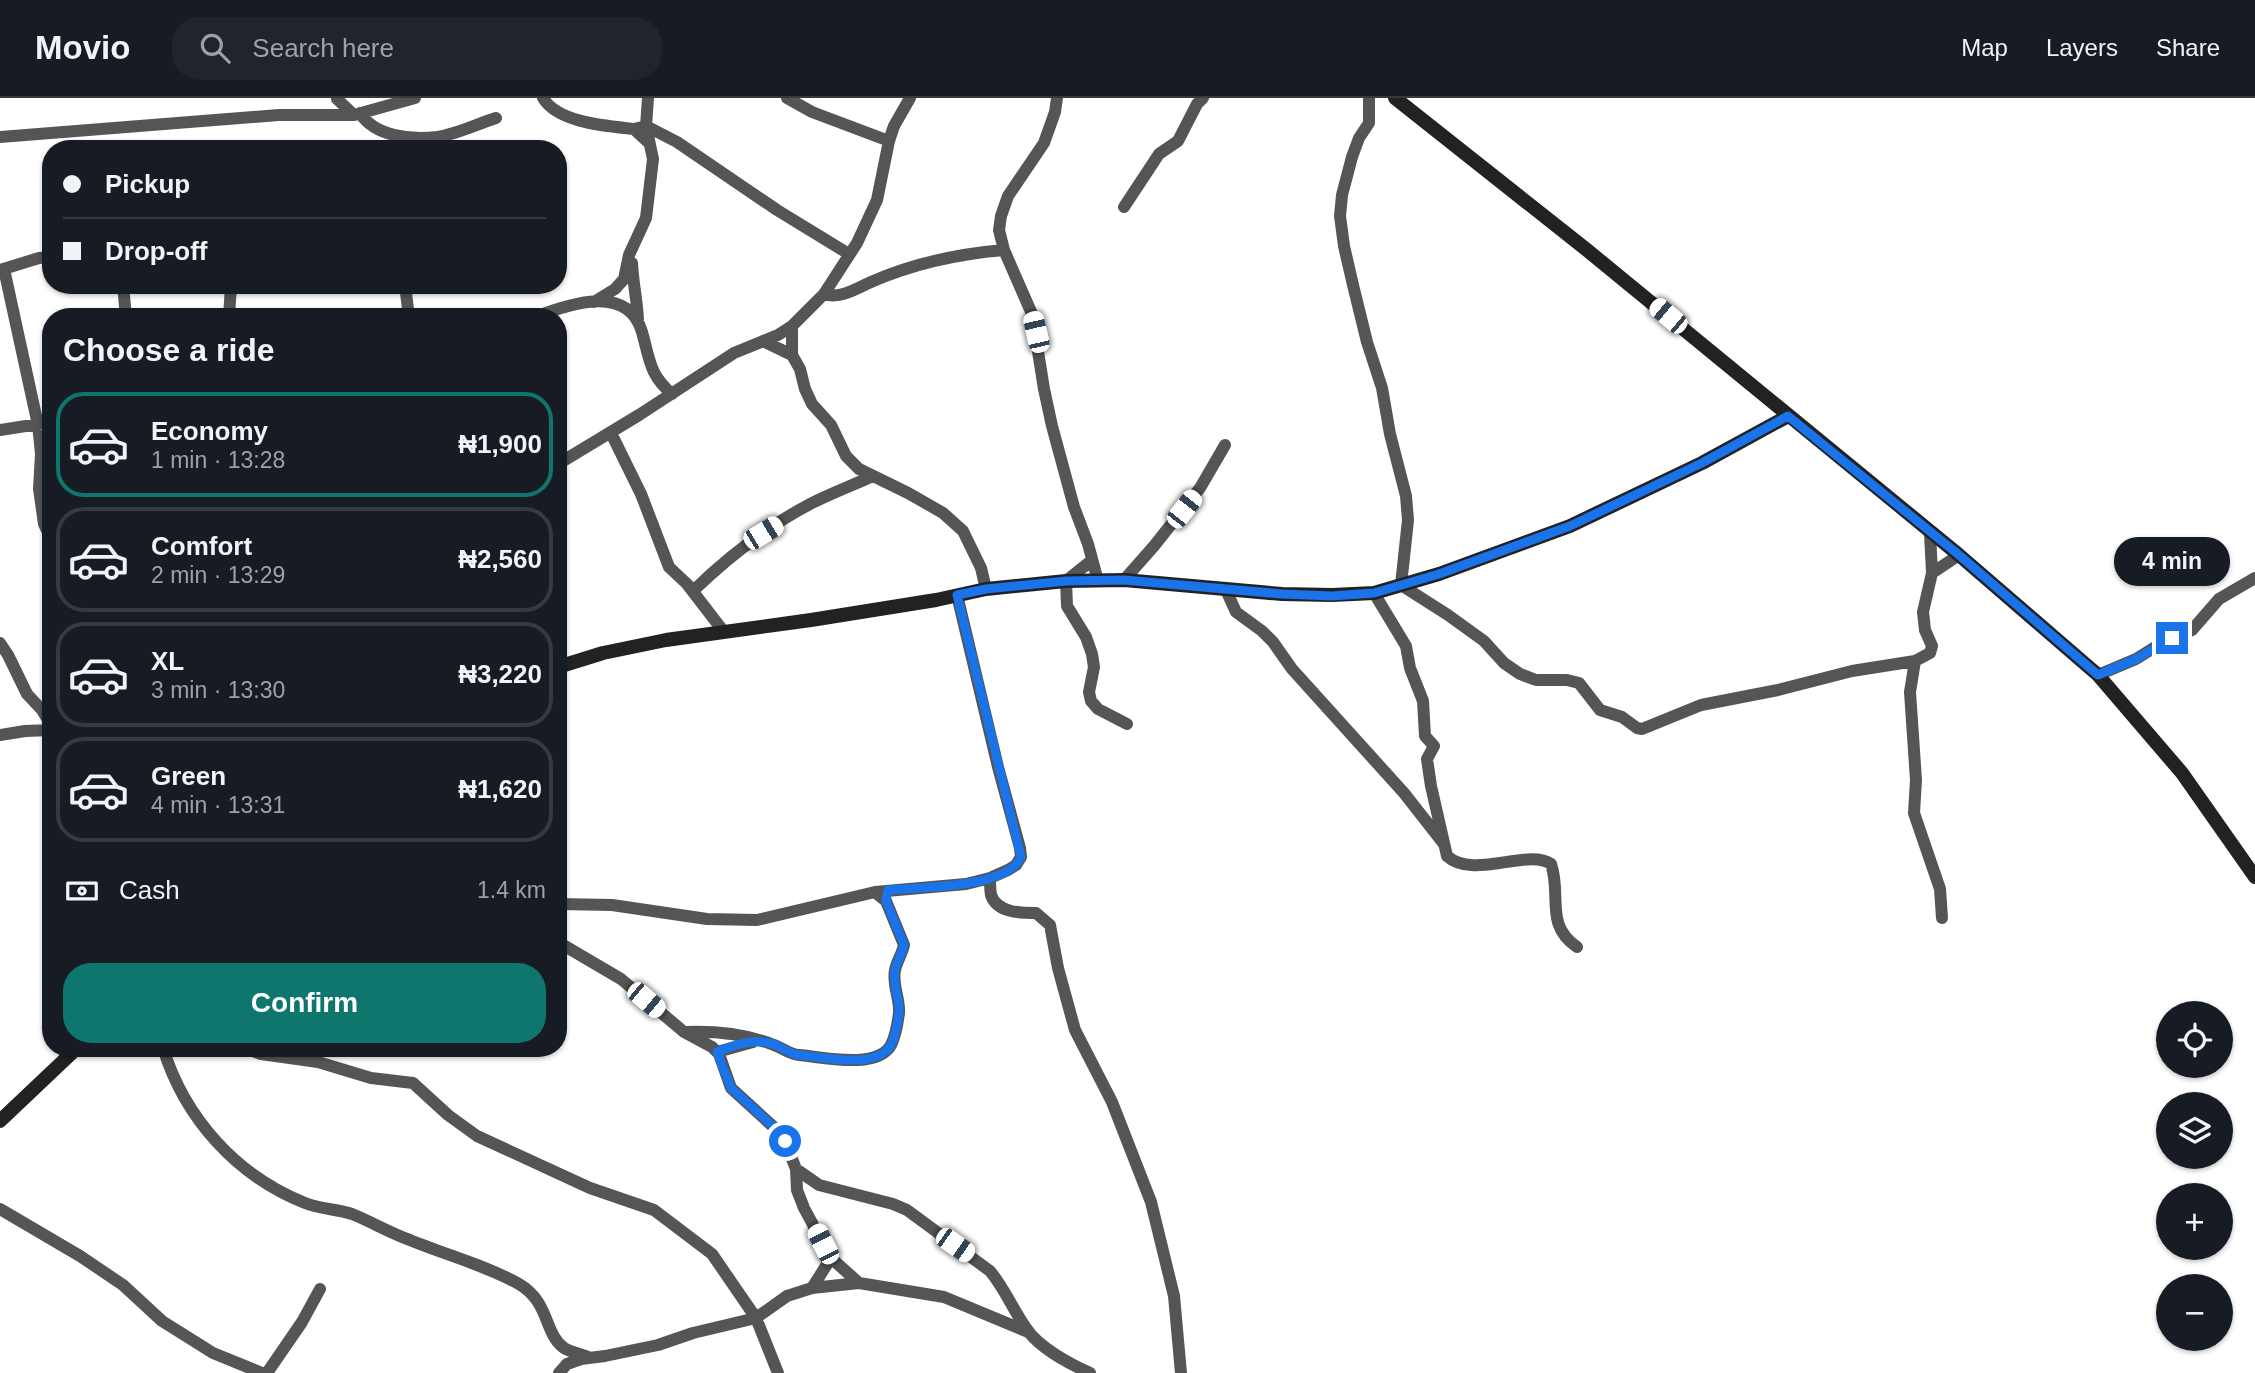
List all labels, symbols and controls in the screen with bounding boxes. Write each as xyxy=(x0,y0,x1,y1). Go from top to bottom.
search box xyxy=(172,17,662,80)
text: Movio xyxy=(35,29,130,66)
icon: search xyxy=(196,29,234,67)
text: Search here xyxy=(252,33,394,63)
text: Map xyxy=(1961,34,2008,61)
text: Layers xyxy=(2046,34,2118,61)
text: Share xyxy=(2156,34,2220,61)
text: Pickup xyxy=(105,169,190,199)
text: Drop-off xyxy=(105,236,208,266)
car xyxy=(1646,294,1691,338)
car xyxy=(1022,309,1051,355)
text: Choose a ride xyxy=(63,332,275,368)
icon: car xyxy=(67,413,130,476)
text: Economy xyxy=(151,416,268,446)
text: ₦1,900 xyxy=(458,429,542,459)
text: 1 min · 13:28 xyxy=(151,447,285,473)
car xyxy=(1163,486,1206,532)
car xyxy=(740,513,787,553)
icon: car xyxy=(67,528,130,591)
text: Comfort xyxy=(151,531,252,561)
callout: 4 min xyxy=(2114,536,2230,586)
text: ₦2,560 xyxy=(458,544,542,574)
text: 4 min xyxy=(2142,548,2202,574)
text: 2 min · 13:29 xyxy=(151,562,285,588)
route end xyxy=(2156,622,2188,654)
icon: car xyxy=(67,643,130,706)
text: XL xyxy=(151,646,184,676)
text: ₦3,220 xyxy=(458,659,542,689)
text: 3 min · 13:30 xyxy=(151,677,285,703)
icon: car xyxy=(67,758,130,821)
text: Green xyxy=(151,761,226,791)
text: ₦1,620 xyxy=(458,774,542,804)
text: 4 min · 13:31 xyxy=(151,792,285,818)
icon: cash xyxy=(63,872,101,910)
text: Cash xyxy=(119,875,180,905)
text: 1.4 km xyxy=(477,877,546,903)
button: Confirm xyxy=(63,963,546,1043)
car xyxy=(624,978,669,1022)
map controls xyxy=(2156,1001,2233,1351)
button: locate xyxy=(2156,1001,2233,1078)
button: layers xyxy=(2156,1092,2233,1169)
route start xyxy=(769,1125,801,1157)
button: + xyxy=(2156,1183,2233,1260)
car xyxy=(805,1221,842,1267)
car xyxy=(932,1224,979,1266)
button: − xyxy=(2156,1274,2233,1351)

